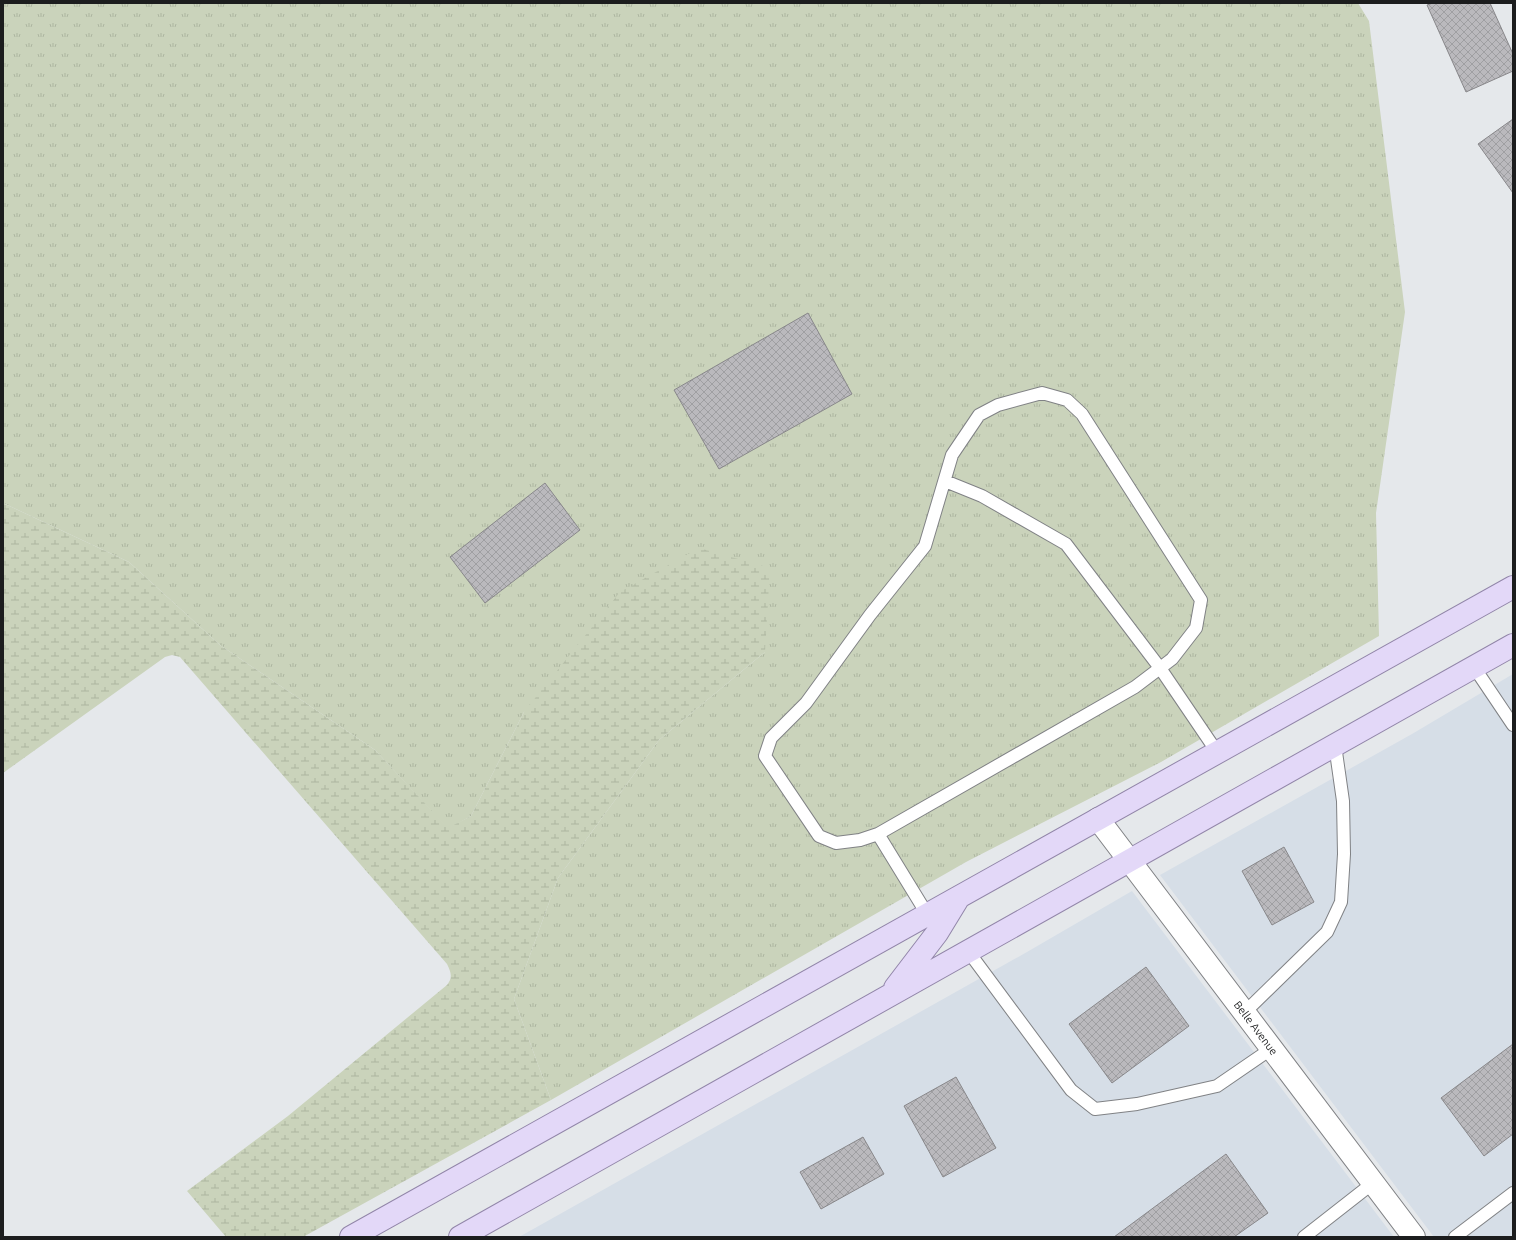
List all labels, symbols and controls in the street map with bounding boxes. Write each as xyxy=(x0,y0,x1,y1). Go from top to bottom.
street label: Belle Avenue xyxy=(1232,999,1280,1057)

